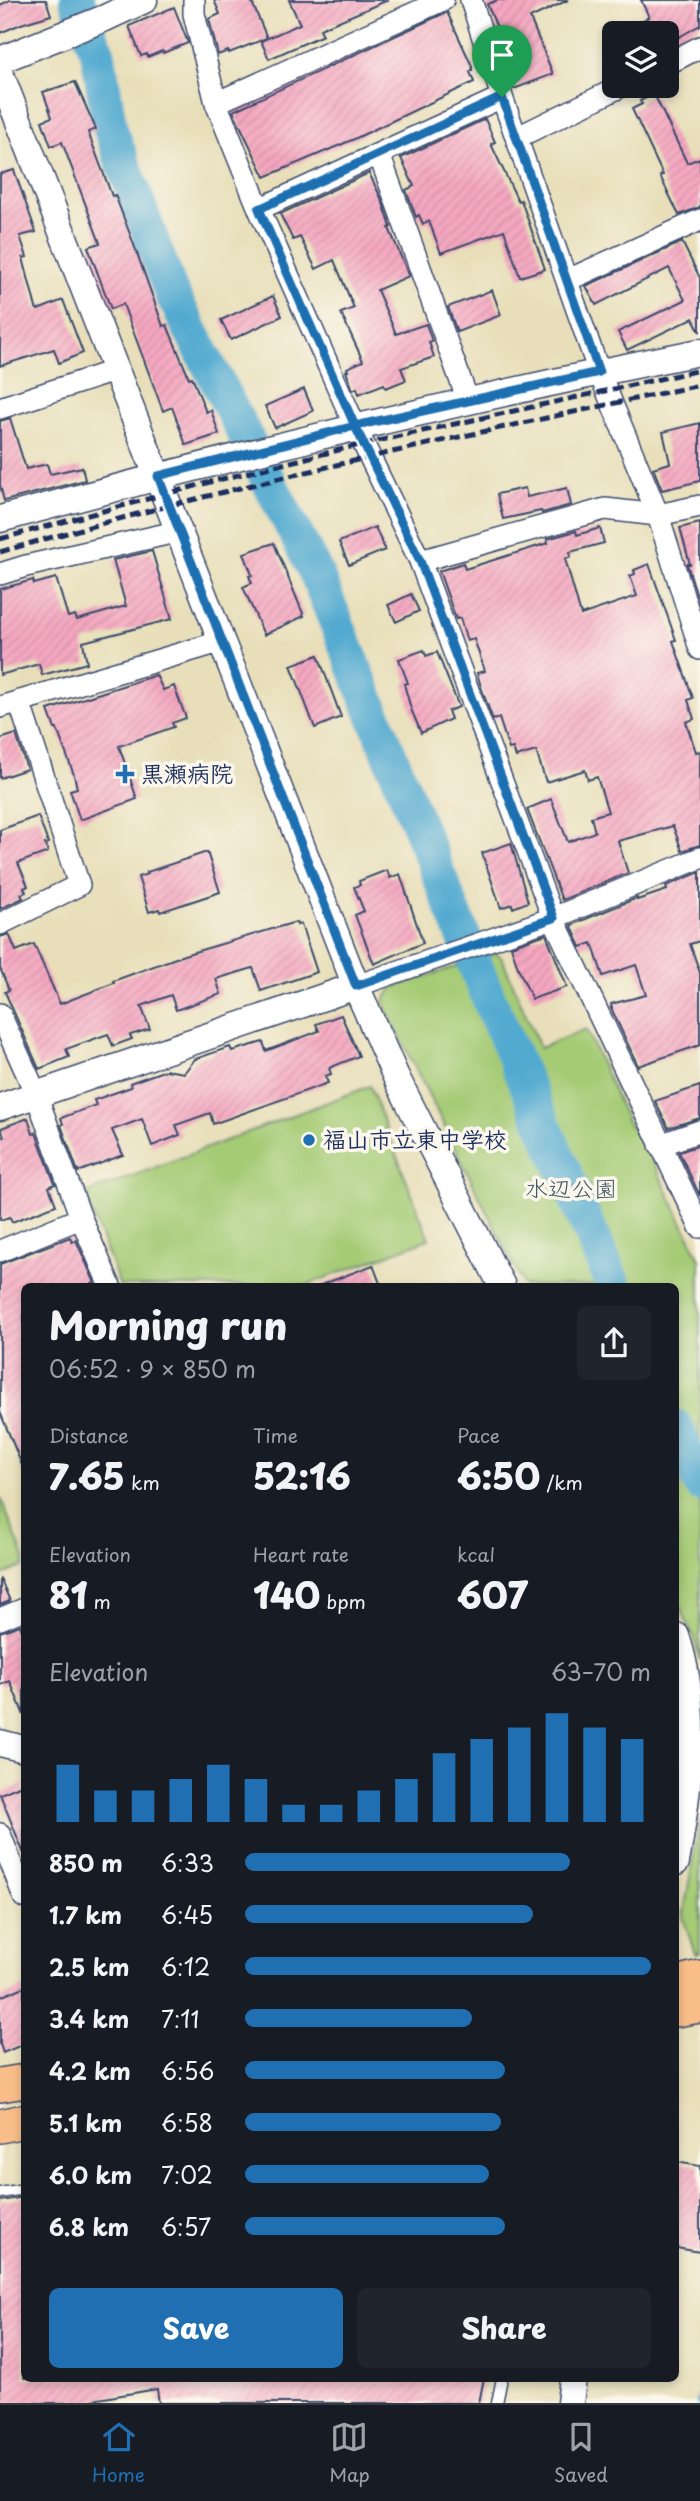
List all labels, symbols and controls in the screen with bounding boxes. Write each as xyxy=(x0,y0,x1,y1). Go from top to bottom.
map controls xyxy=(602,21,679,98)
button: layers xyxy=(602,21,679,98)
pin xyxy=(472,25,532,97)
icon: arrive xyxy=(483,36,521,74)
place label: 黒瀬病院 xyxy=(141,755,233,790)
marker: 黒瀬病院 xyxy=(115,764,135,784)
place label: 福山市立東中学校 xyxy=(323,1121,507,1156)
marker: 福山市立東中学校 xyxy=(301,1132,317,1148)
park label: 水辺公園 xyxy=(525,1170,617,1205)
text: Morning run xyxy=(49,1296,287,1353)
button: share xyxy=(577,1306,651,1380)
text: 06:52 · 9 × 850 m xyxy=(49,1351,256,1386)
text: Distance xyxy=(49,1421,129,1449)
text: Time xyxy=(253,1421,298,1449)
text: Pace xyxy=(457,1421,500,1449)
text: 7.65 xyxy=(49,1449,125,1502)
text: 52:16 xyxy=(253,1449,351,1502)
text: 6:50 xyxy=(457,1449,540,1502)
text: km xyxy=(125,1468,160,1496)
text: /km xyxy=(540,1468,583,1496)
text: Elevation xyxy=(49,1540,131,1568)
text: Heart rate xyxy=(253,1540,349,1568)
text: kcal xyxy=(457,1540,495,1568)
text: 81 xyxy=(49,1568,87,1621)
text: 140 xyxy=(253,1568,320,1621)
text: 607 xyxy=(457,1568,528,1621)
text: m xyxy=(87,1587,111,1615)
text: bpm xyxy=(320,1587,366,1615)
text: Elevation xyxy=(49,1654,148,1689)
text: 63–70 m xyxy=(551,1654,651,1689)
text: 850 m xyxy=(49,1845,123,1880)
text: 6:33 xyxy=(161,1845,214,1880)
text: 1.7 km xyxy=(49,1897,122,1932)
text: 6:45 xyxy=(161,1897,213,1932)
text: 2.5 km xyxy=(49,1949,129,1984)
text: 6:12 xyxy=(161,1949,210,1984)
text: 3.4 km xyxy=(49,2001,129,2036)
text: 7:11 xyxy=(161,2001,200,2036)
text: 4.2 km xyxy=(49,2053,131,2088)
text: 6:56 xyxy=(161,2053,214,2088)
text: 5.1 km xyxy=(49,2105,122,2140)
text: 6:58 xyxy=(161,2105,213,2140)
text: 6.0 km xyxy=(49,2157,132,2192)
text: 7:02 xyxy=(161,2157,213,2192)
text: 6.8 km xyxy=(49,2209,129,2244)
text: 6:57 xyxy=(161,2209,211,2244)
button: Save xyxy=(49,2288,343,2368)
button: Share xyxy=(357,2288,651,2368)
tab: Home xyxy=(92,2418,145,2488)
tab: Map xyxy=(329,2418,370,2488)
tab: Saved xyxy=(554,2418,608,2488)

